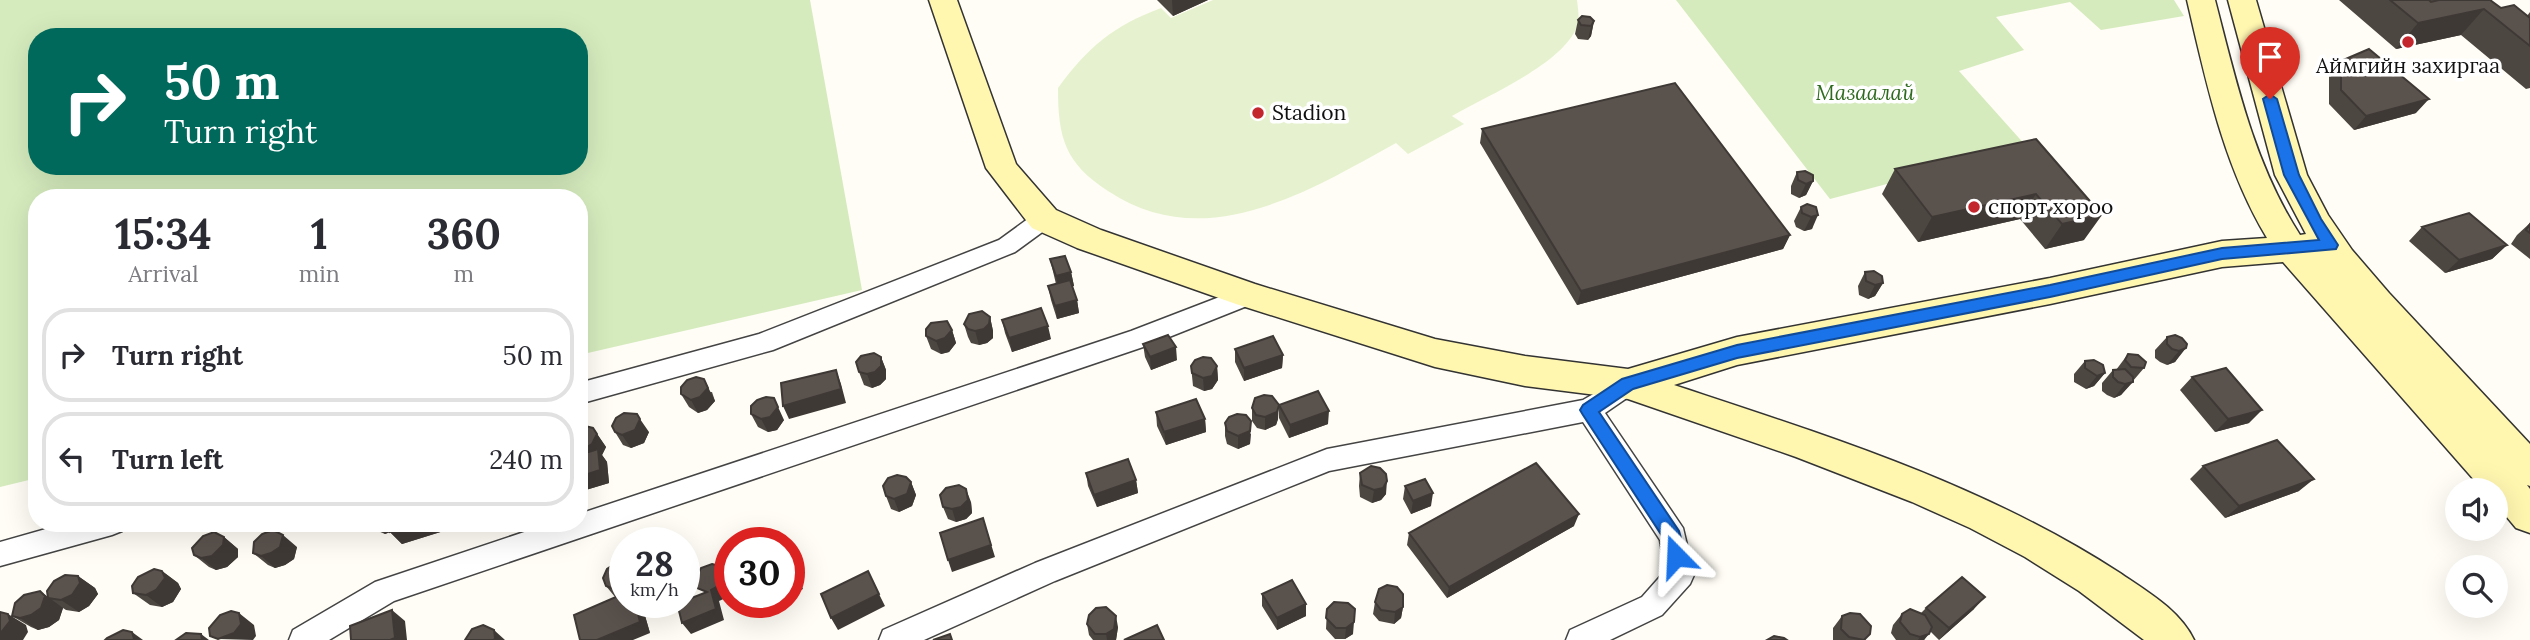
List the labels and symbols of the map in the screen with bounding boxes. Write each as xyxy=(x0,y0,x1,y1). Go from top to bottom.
pin xyxy=(2240,27,2300,99)
marker: Аймгийн захиргаа xyxy=(2400,34,2416,50)
place label: Аймгийн захиргаа xyxy=(2315,52,2500,79)
park label: Мазаалай xyxy=(1815,79,1915,106)
place label: Stadion xyxy=(1272,99,1347,126)
marker: Stadion xyxy=(1250,105,1266,121)
place label: спорт хороо xyxy=(1988,193,2113,220)
marker: спорт хороо xyxy=(1966,199,1982,215)
position arrow xyxy=(1639,519,1713,593)
speed limit sign: 30 xyxy=(714,527,805,618)

